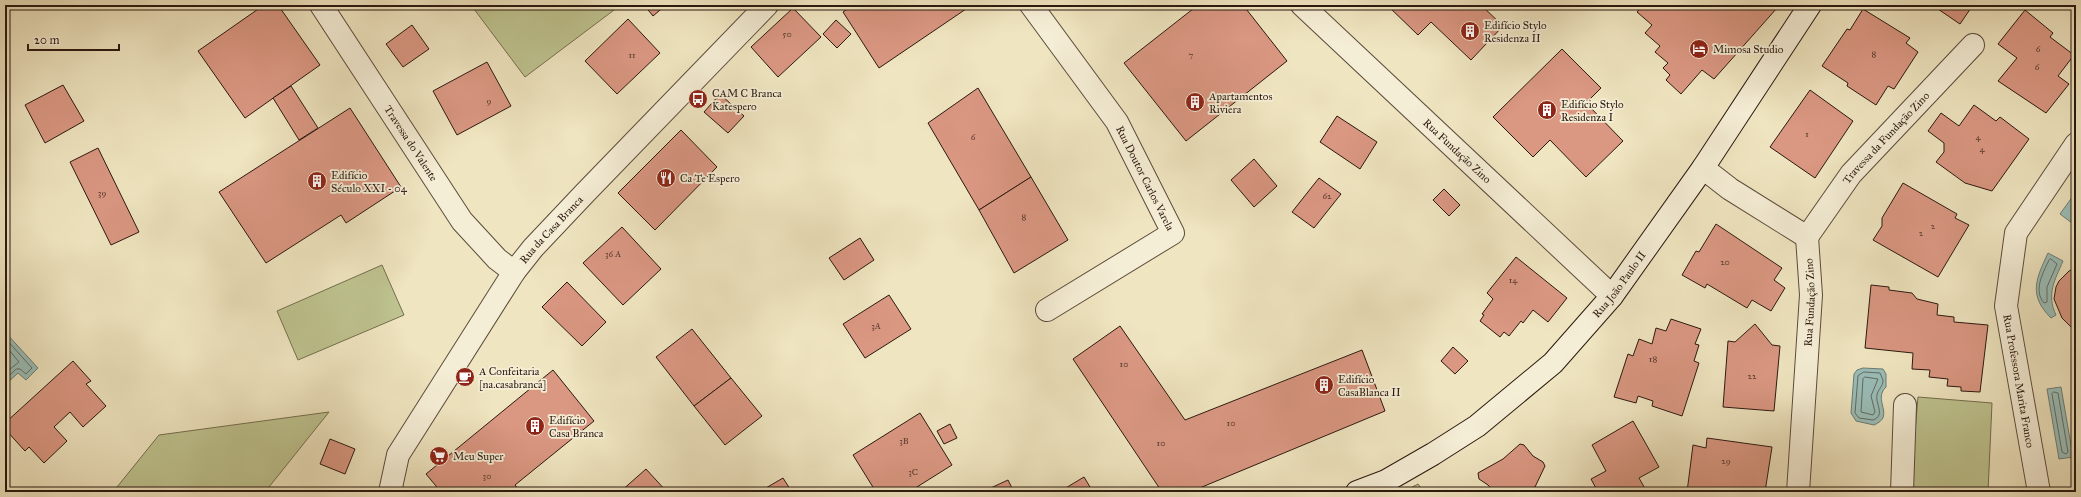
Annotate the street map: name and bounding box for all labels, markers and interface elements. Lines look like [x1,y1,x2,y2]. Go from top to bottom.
place label: Edifício Stylo Residenza II [1484,19,1547,45]
building icon: Edifício Stylo Residenza II [1459,20,1481,42]
scale bar [28,26,119,52]
house number: 50 [782,28,792,39]
text: 20 m [34,33,60,47]
hotel icon: Mimosa Studio [1688,38,1710,60]
place label: Mimosa Studio [1713,43,1784,56]
house number: 6 [2036,43,2041,54]
house number: 8 [1872,48,1877,59]
house number: 11 [628,49,636,60]
house number: 7 [1189,49,1194,60]
house number: 6 [2035,61,2040,72]
place label: CAM C Branca Katespero [712,87,782,113]
bus stop icon: CAM C Branca Katespero [687,88,709,110]
street label: Travessa da Fundação Zino [1840,89,1932,187]
place label: Apartamentos Riviera [1208,90,1272,116]
building icon: Apartamentos Riviera [1184,91,1206,113]
house number: 9 [487,95,492,106]
place label: Edifício Stylo Residenza I [1561,98,1624,124]
building icon: Edifício Stylo Residenza I [1536,99,1558,121]
street label: Travessa do Valente [381,103,440,184]
street label: Rua Fundação Zino [1420,116,1494,186]
street label: Rua Doutor Carlos Varela [1113,124,1177,233]
house number: 1 [1805,128,1809,139]
house number: 6 [971,131,976,142]
house number: 4 [1975,131,1981,142]
house number: 4 [1979,143,1985,154]
restaurant icon: Ca Te Espero [655,167,677,189]
place label: Edifício Século XXI - 04 [331,169,408,195]
building icon: Edifício Século XXI - 04 [306,170,328,192]
place label: Ca Te Espero [680,172,740,185]
house number: 39 [98,187,106,198]
house number: 62 [1322,190,1332,201]
street label: Rua da Casa Branca [517,193,586,266]
house number: 8 [1022,211,1027,222]
house number: 2 [1931,220,1936,231]
house number: 2 [1919,227,1924,238]
house number: 36 A [605,248,621,259]
street label: Rua João Paulo II [1590,249,1649,320]
house number: 20 [1720,256,1730,267]
street label: Rua Fundação Zino [1802,257,1818,347]
house number: 14 [1509,274,1518,285]
street label: Rua Professora Marita Franco [2000,313,2037,449]
house number: 3A [871,320,881,331]
house number: 18 [1649,353,1657,364]
house number: 10 [1120,358,1128,369]
place label: A Confeitaria [na.casabranca] [478,365,546,391]
cafe icon: A Confeitaria [na.casabranca] [454,366,476,388]
house number: 22 [1748,370,1757,381]
place label: Edifício CasaBlanca II [1338,373,1401,399]
building icon: Edifício CasaBlanca II [1313,374,1335,396]
place label: Edifício Casa Branca [549,414,604,440]
building icon: Edifício Casa Branca [524,415,546,437]
house number: 10 [1227,417,1235,428]
house number: 3B [899,435,909,446]
house number: 10 [1157,437,1165,448]
supermarket icon: Meu Super [428,445,450,467]
place label: Meu Super [453,450,504,463]
house number: 29 [1721,455,1731,466]
house number: 3C [908,466,918,477]
house number: 30 [483,470,491,481]

